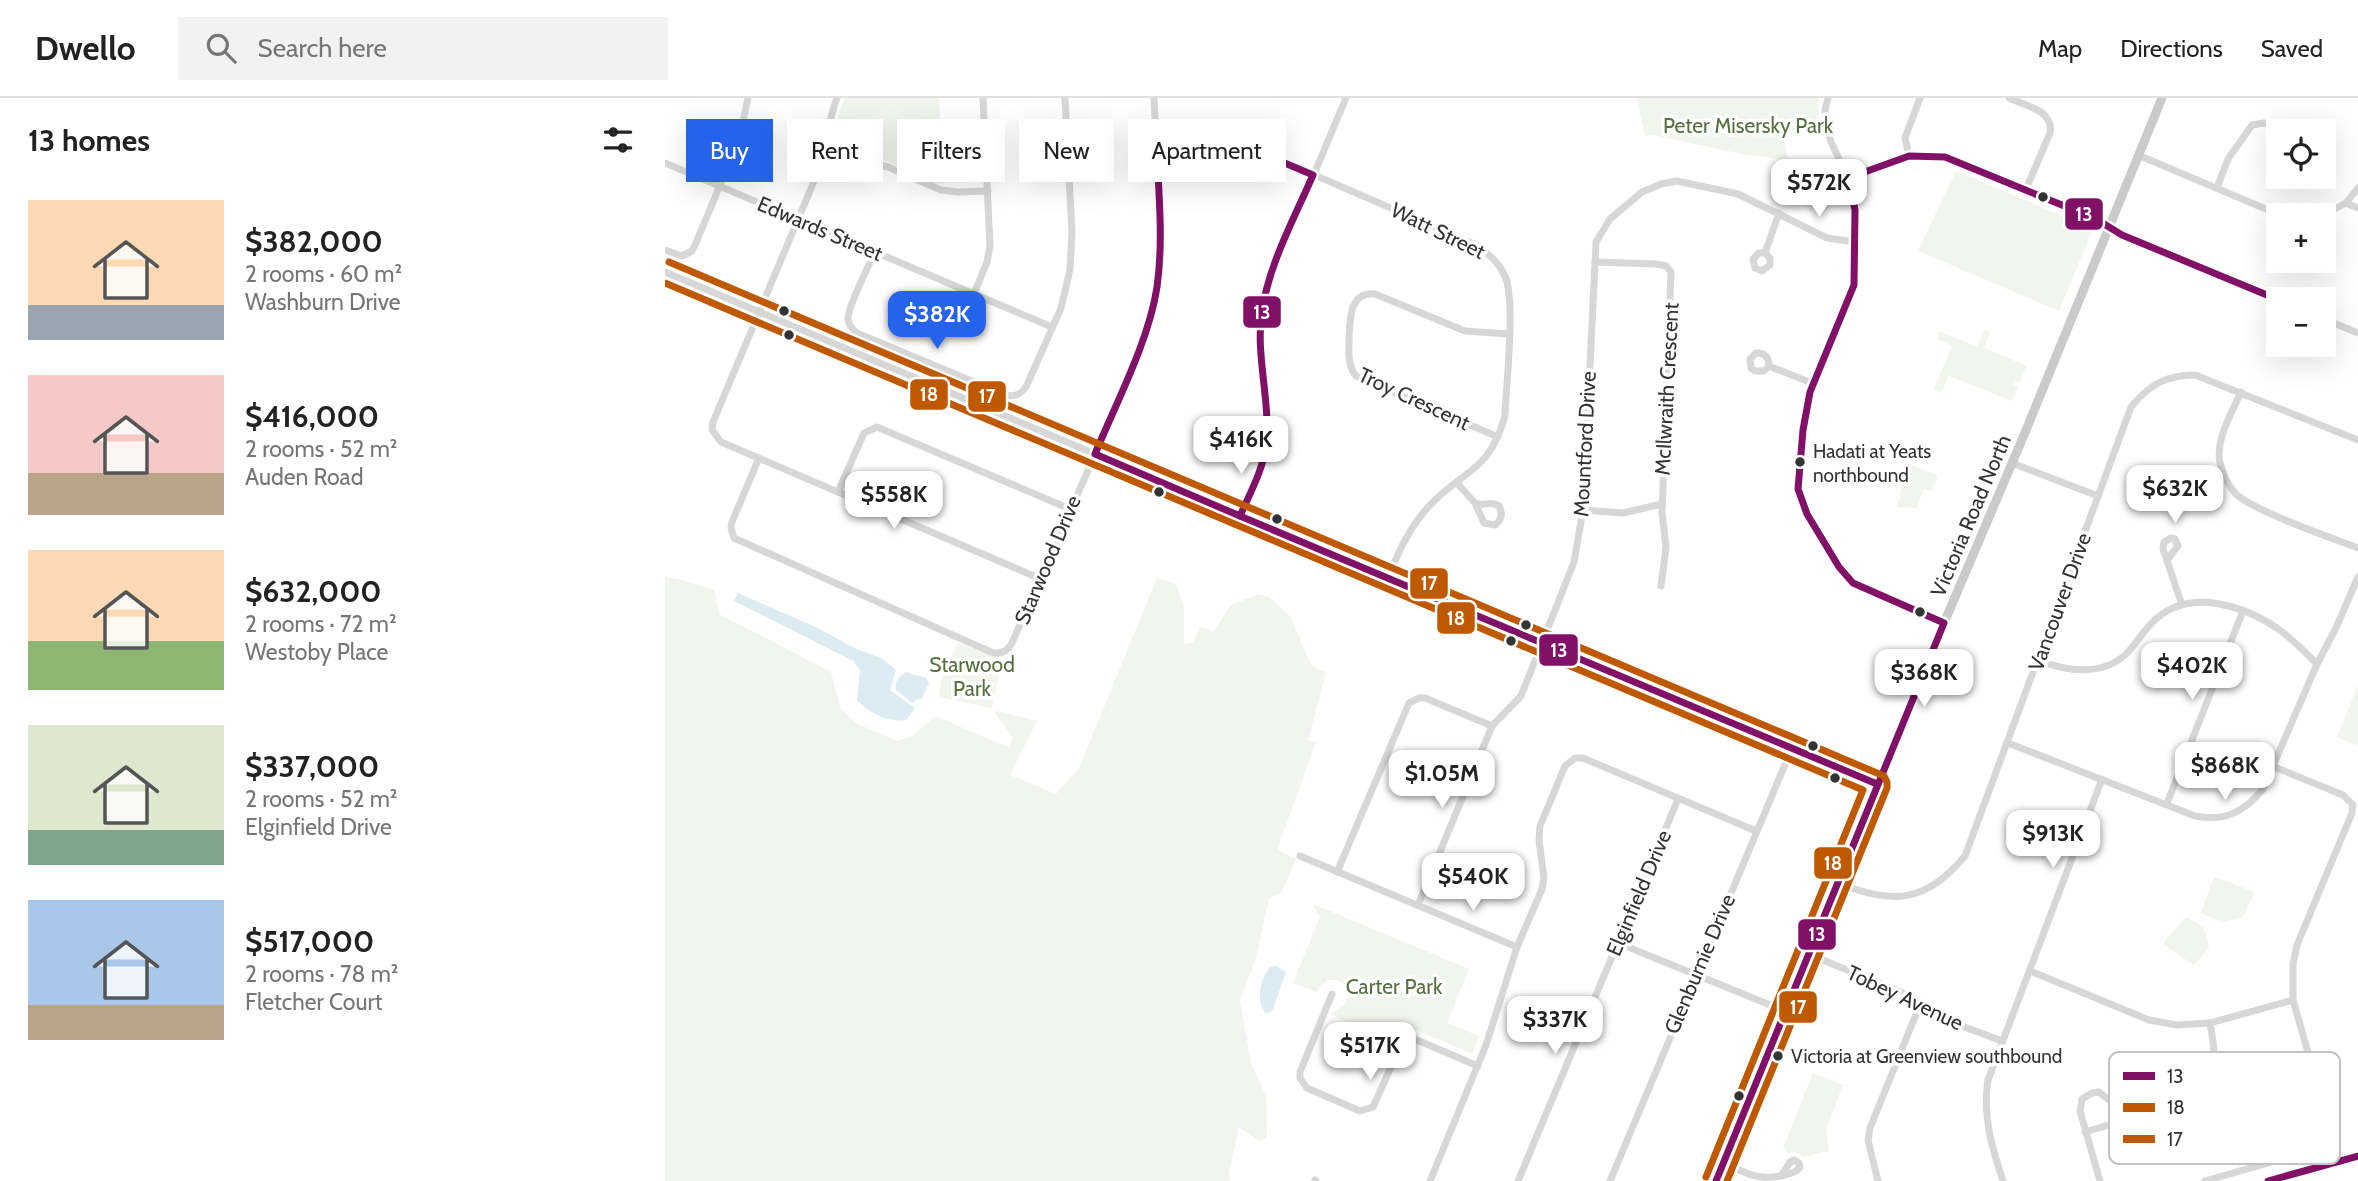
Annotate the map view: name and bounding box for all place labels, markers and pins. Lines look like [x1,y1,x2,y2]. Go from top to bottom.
pin: $572K [1770,159,1868,219]
unlabelled marker [2036,190,2050,204]
pin: $382K [888,292,986,351]
unlabelled marker [777,304,791,318]
unlabelled marker [782,328,796,342]
pin: $416K [1192,416,1290,476]
place label: Hadati at Yeats northbound [1813,440,1931,487]
marker: Hadati at Yeats northbound [1793,455,1807,469]
pin: $632K [2126,466,2224,525]
pin: $558K [845,472,943,531]
unlabelled marker [1152,485,1166,499]
unlabelled marker [1270,512,1284,526]
unlabelled marker [1913,605,1927,619]
unlabelled marker [1519,618,1533,632]
unlabelled marker [1504,634,1518,648]
pin: $402K [2143,642,2241,702]
pin: $368K [1875,650,1973,709]
unlabelled marker [1806,739,1820,753]
pin: $868K [2176,742,2274,802]
pin: $1.05M [1385,750,1499,810]
unlabelled marker [1828,771,1842,785]
pin: $913K [2004,810,2102,870]
pin: $540K [1424,854,1522,913]
pin: $337K [1506,996,1604,1056]
pin: $517K [1321,1023,1419,1082]
place label: Victoria at Greenview southbound [1791,1045,2062,1068]
marker: Victoria at Greenview southbound [1771,1049,1785,1063]
unlabelled marker [1732,1089,1746,1103]

